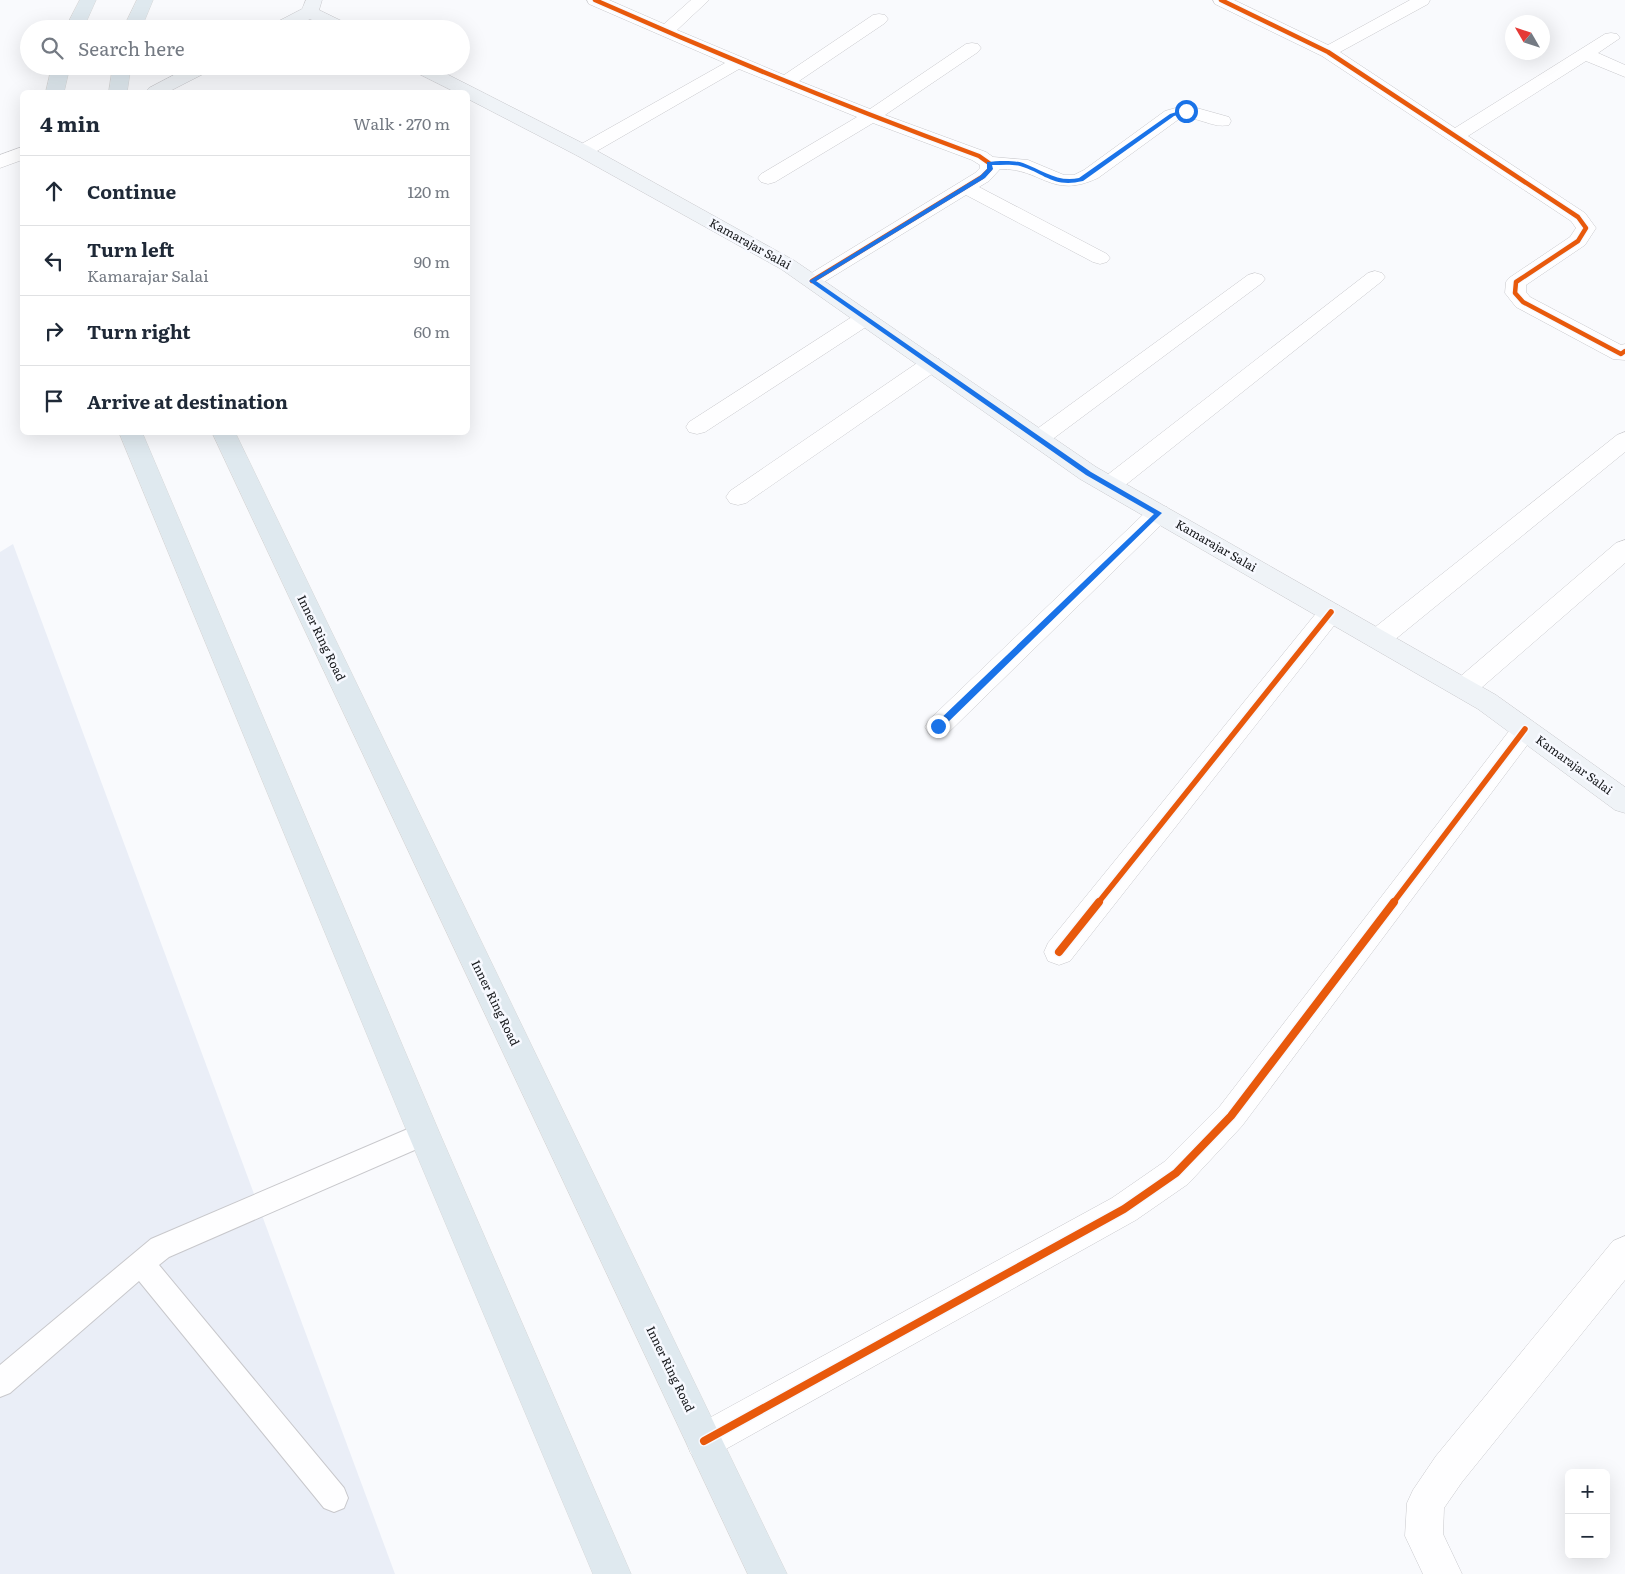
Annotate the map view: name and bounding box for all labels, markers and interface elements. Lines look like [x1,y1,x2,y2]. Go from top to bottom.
north arrow [1505,15,1550,60]
search box [20,20,470,75]
icon: search [38,34,66,62]
text: Search here [78,34,185,62]
route start [1175,100,1198,123]
text: 4 min [40,107,100,138]
text: Walk · 270 m [353,111,450,135]
icon: ahead [40,177,68,205]
text: Continue [87,177,176,205]
text: 120 m [407,179,450,203]
street label: Kamarajar Salai [706,213,795,273]
text: Turn left [87,235,174,263]
icon: left [40,247,68,275]
text: 90 m [414,249,450,273]
text: Kamarajar Salai [87,263,209,287]
icon: right [40,317,68,345]
text: Turn right [87,317,191,345]
text: 60 m [413,319,450,343]
icon: arrive [40,387,68,415]
text: Arrive at destination [87,387,288,415]
street label: Kamarajar Salai [1173,515,1260,576]
street label: Inner Ring Road [293,592,351,684]
route end [927,715,950,738]
street label: Kamarajar Salai [1532,730,1617,798]
street label: Inner Ring Road [467,957,525,1049]
street label: Inner Ring Road [642,1323,700,1415]
map controls [1565,1469,1610,1559]
button: + [1565,1469,1610,1514]
button: − [1565,1514,1610,1559]

